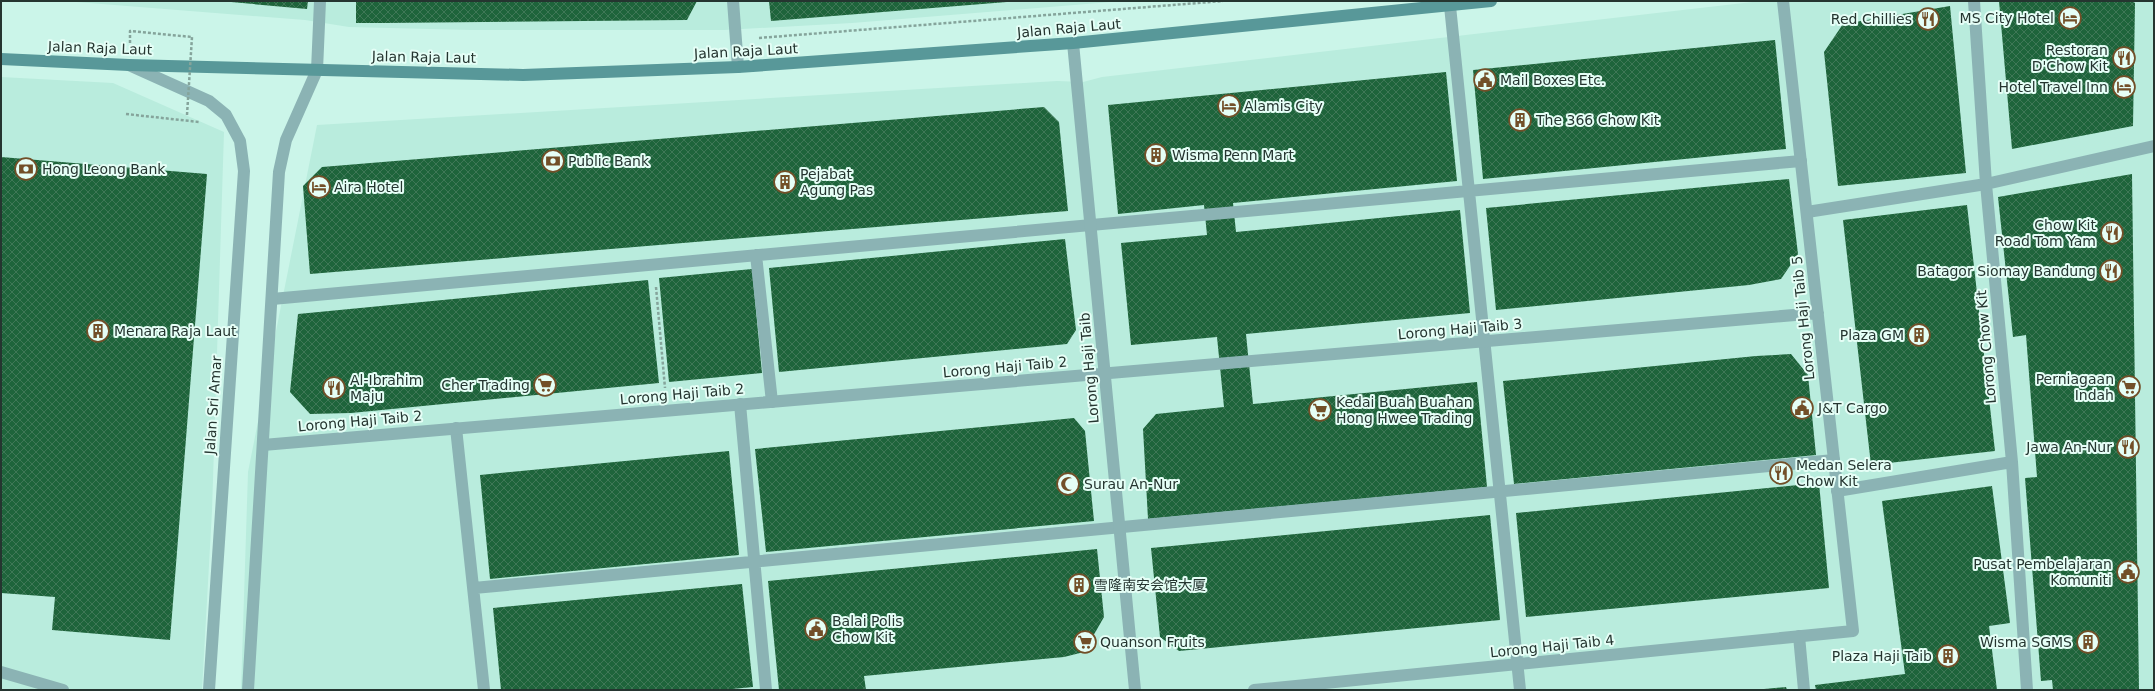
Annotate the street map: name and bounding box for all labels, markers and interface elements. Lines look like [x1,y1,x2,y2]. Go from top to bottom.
hotel icon: MS City Hotel [2057,5,2083,31]
restaurant icon: Red Chillies [1915,6,1941,32]
place label: MS City Hotel [1960,10,2054,26]
place label: Red Chillies [1831,11,1912,27]
street label: Jalan Raja Laut [1015,15,1122,41]
street label: Jalan Raja Laut [47,38,153,58]
street label: Jalan Raja Laut [693,40,799,62]
place label: Restoran D'Chow Kit [2032,42,2109,74]
restaurant icon: Restoran D'Chow Kit [2111,45,2137,71]
street label: Jalan Raja Laut [371,48,477,66]
public building icon: Mail Boxes Etc. [1472,67,1498,93]
place label: Mail Boxes Etc. [1500,72,1605,88]
hotel icon: Hotel Travel Inn [2111,74,2137,100]
place label: Hotel Travel Inn [1999,79,2108,95]
hotel icon: Alamis City [1216,93,1242,119]
place label: Alamis City [1244,98,1323,114]
building icon: The 366 Chow Kit [1507,107,1533,133]
place label: The 366 Chow Kit [1535,112,1660,128]
building icon: Wisma Penn Mart [1143,142,1169,168]
place label: Wisma Penn Mart [1172,147,1295,163]
bank icon: Public Bank [540,148,566,174]
place label: Public Bank [568,153,650,169]
bank icon: Hong Leong Bank [13,156,39,182]
place label: Hong Leong Bank [42,161,166,177]
place label: Pejabat Agung Pas [800,166,873,198]
building icon: Pejabat Agung Pas [772,169,798,195]
hotel icon: Aira Hotel [306,174,332,200]
place label: Aira Hotel [334,179,403,195]
place label: Chow Kit Road Tom Yam [1995,217,2096,249]
restaurant icon: Chow Kit Road Tom Yam [2099,220,2125,246]
street label: Lorong Haji Taib 5 [1789,255,1817,381]
restaurant icon: Batagor Siomay Bandung [2098,258,2124,284]
place label: Batagor Siomay Bandung [1917,263,2096,279]
street label: Lorong Chow Kit [1973,289,1999,404]
street label: Lorong Haji Taib [1076,312,1102,424]
street label: Lorong Haji Taib 3 [1397,316,1523,342]
building icon: Menara Raja Laut [85,318,111,344]
building icon: Plaza GM [1906,322,1932,348]
place label: Menara Raja Laut [114,323,237,339]
place label: Plaza GM [1840,327,1904,343]
street label: Lorong Haji Taib 2 [942,354,1068,380]
street label: Jalan Sri Amar [201,355,224,456]
place label: Perniagaan Indah [2036,371,2114,403]
place label: Al-Ibrahim Maju [350,372,422,404]
supermarket icon: Cher Trading [532,372,558,398]
supermarket icon: Perniagaan Indah [2116,374,2142,400]
restaurant icon: Al-Ibrahim Maju [321,375,347,401]
place label: Cher Trading [441,377,530,393]
street label: Lorong Haji Taib 2 [619,381,745,407]
place label: Kedai Buah Buahan Hong Hwee Trading [1336,394,1473,426]
public building icon: J&T Cargo [1789,395,1815,421]
supermarket icon: Kedai Buah Buahan Hong Hwee Trading [1307,397,1333,423]
place label: J&T Cargo [1817,400,1887,416]
street label: Lorong Haji Taib 2 [297,408,423,434]
restaurant icon: Jawa An-Nur [2115,434,2141,460]
place label: Jawa An-Nur [2025,439,2112,455]
place label: Medan Selera Chow Kit [1796,457,1892,489]
restaurant icon: Medan Selera Chow Kit [1768,460,1794,486]
mosque icon: Surau An-Nur [1055,471,1081,497]
place label: Surau An-Nur [1084,476,1178,492]
place label: Pusat Pembelajaran Komuniti [1973,556,2112,588]
public building icon: Pusat Pembelajaran Komuniti [2115,559,2141,585]
building icon: 雪隆南安会馆大厦 [1066,572,1092,598]
place label: 雪隆南安会馆大厦 [1094,577,1206,593]
place label: Balai Polis Chow Kit [832,613,903,645]
public building icon: Balai Polis Chow Kit [803,616,829,642]
supermarket icon: Quanson Fruits [1072,629,1098,655]
building icon: Wisma SGMS [2075,629,2101,655]
street label: Lorong Haji Taib 4 [1489,632,1615,660]
place label: Quanson Fruits [1100,634,1205,650]
place label: Wisma SGMS [1980,634,2072,650]
building icon: Plaza Haji Taib [1935,643,1961,669]
place label: Plaza Haji Taib [1832,648,1932,664]

